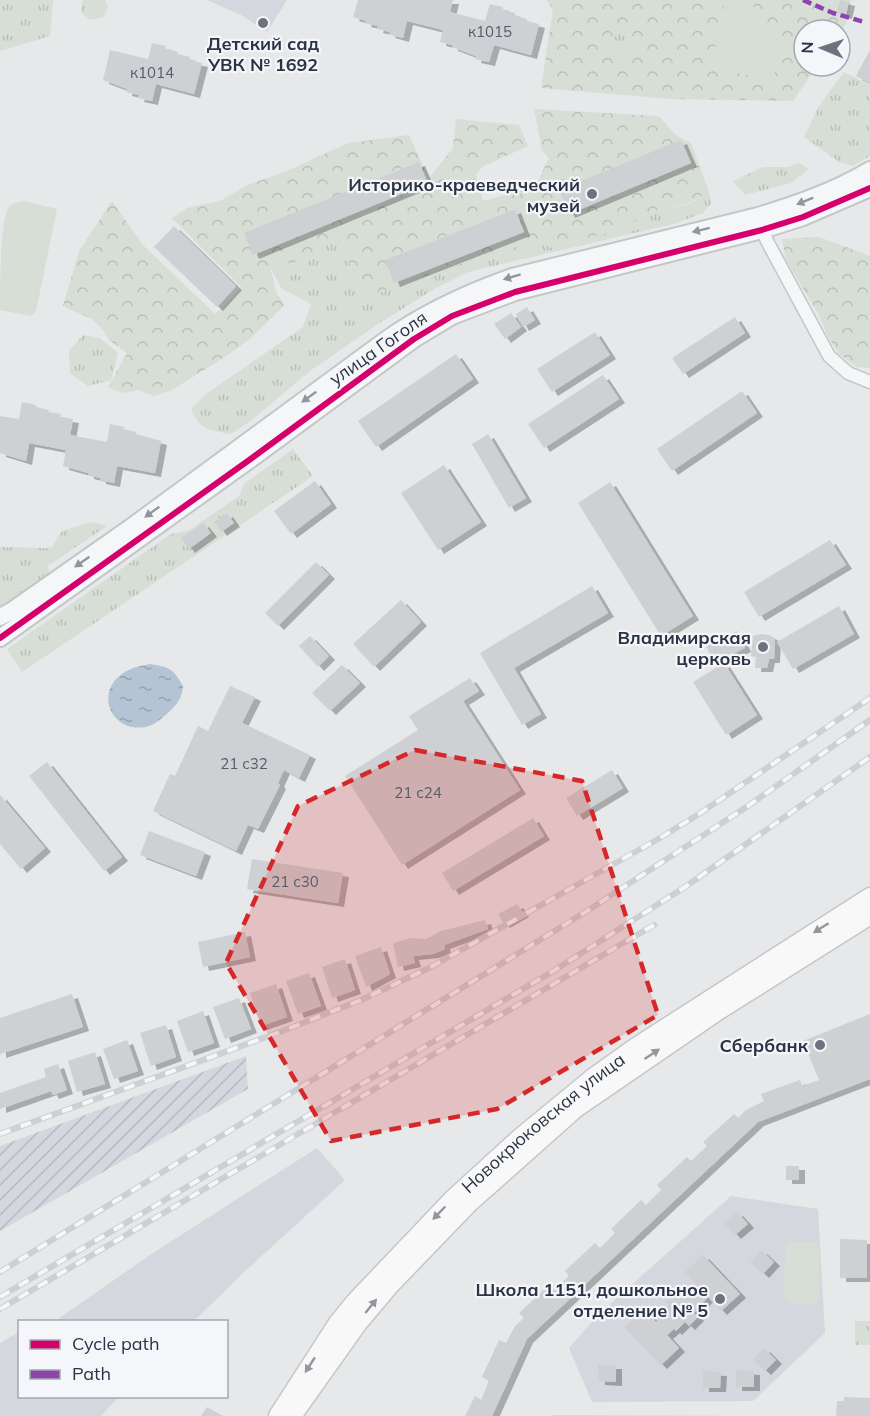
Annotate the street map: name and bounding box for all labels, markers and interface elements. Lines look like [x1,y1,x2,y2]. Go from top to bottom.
marker: Детский сад УВК № 1692 [256,16,270,30]
north arrow [792,18,852,78]
house number: к1015 [468,22,512,41]
place label: Детский сад УВК № 1692 [207,32,320,76]
text: N [797,41,817,54]
house number: к1014 [130,63,174,82]
place label: Историко-краеведческий музей [348,173,580,217]
marker: Историко-краеведческий музей [585,187,599,201]
one-way arrow [796,197,814,206]
one-way arrow [692,226,710,236]
one-way arrow [503,273,521,282]
street label: улица Гоголя [325,306,431,390]
one-way arrow [302,391,318,403]
one-way arrow [144,506,160,518]
one-way arrow [75,555,90,567]
place label: Владимирская церковь [617,626,751,670]
marker: Владимирская церковь [756,640,770,654]
house number: 21 с32 [220,754,268,773]
house number: 21 с24 [394,783,442,802]
house number: 21 с30 [271,872,319,891]
one-way arrow [812,923,829,934]
place label: Сбербанк [719,1034,809,1057]
marker: Сбербанк [813,1038,827,1052]
street label: Новокрюковская улица [456,1047,629,1198]
one-way arrow [644,1049,660,1060]
one-way arrow [433,1205,447,1219]
place label: Школа 1151, дошкольное отделение № 5 [476,1278,708,1322]
marker: Школа 1151, дошкольное отделение № 5 [713,1292,727,1306]
one-way arrow [365,1299,377,1314]
legend [18,1320,228,1398]
text: Cycle path [72,1332,159,1355]
one-way arrow [305,1357,316,1373]
text: Path [72,1362,111,1385]

